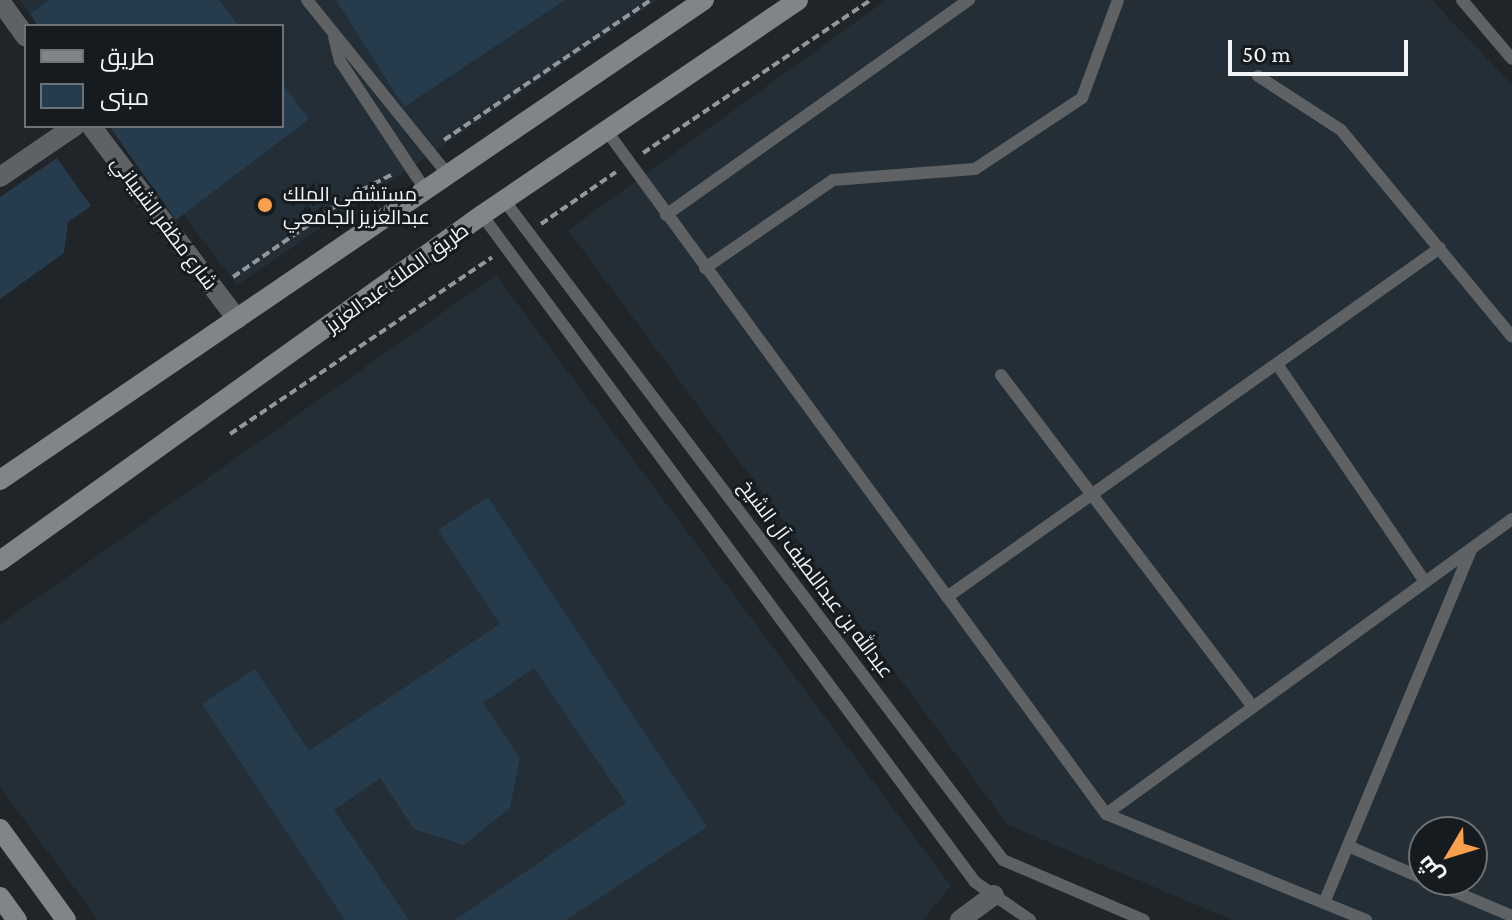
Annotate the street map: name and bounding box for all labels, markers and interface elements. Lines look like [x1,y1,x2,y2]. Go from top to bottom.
legend [24,24,284,128]
scale bar [1232,24,1412,74]
text: 50 m [1242,40,1291,67]
text: طريق [100,43,155,70]
text: مبنى [100,83,149,110]
street label: شارع مظفر الشيباني [106,151,222,295]
place label: مستشفى الملك عبدالعزيز الجامعي [283,182,430,229]
marker: مستشفى الملك عبدالعزيز الجامعي [254,194,276,216]
street label: طريق الملك عبدالعزيز [321,218,473,338]
street label: عبدالله بن عبداللطيف آل الشيخ [734,475,898,683]
north arrow [1408,816,1488,896]
text: ش [1412,851,1449,889]

